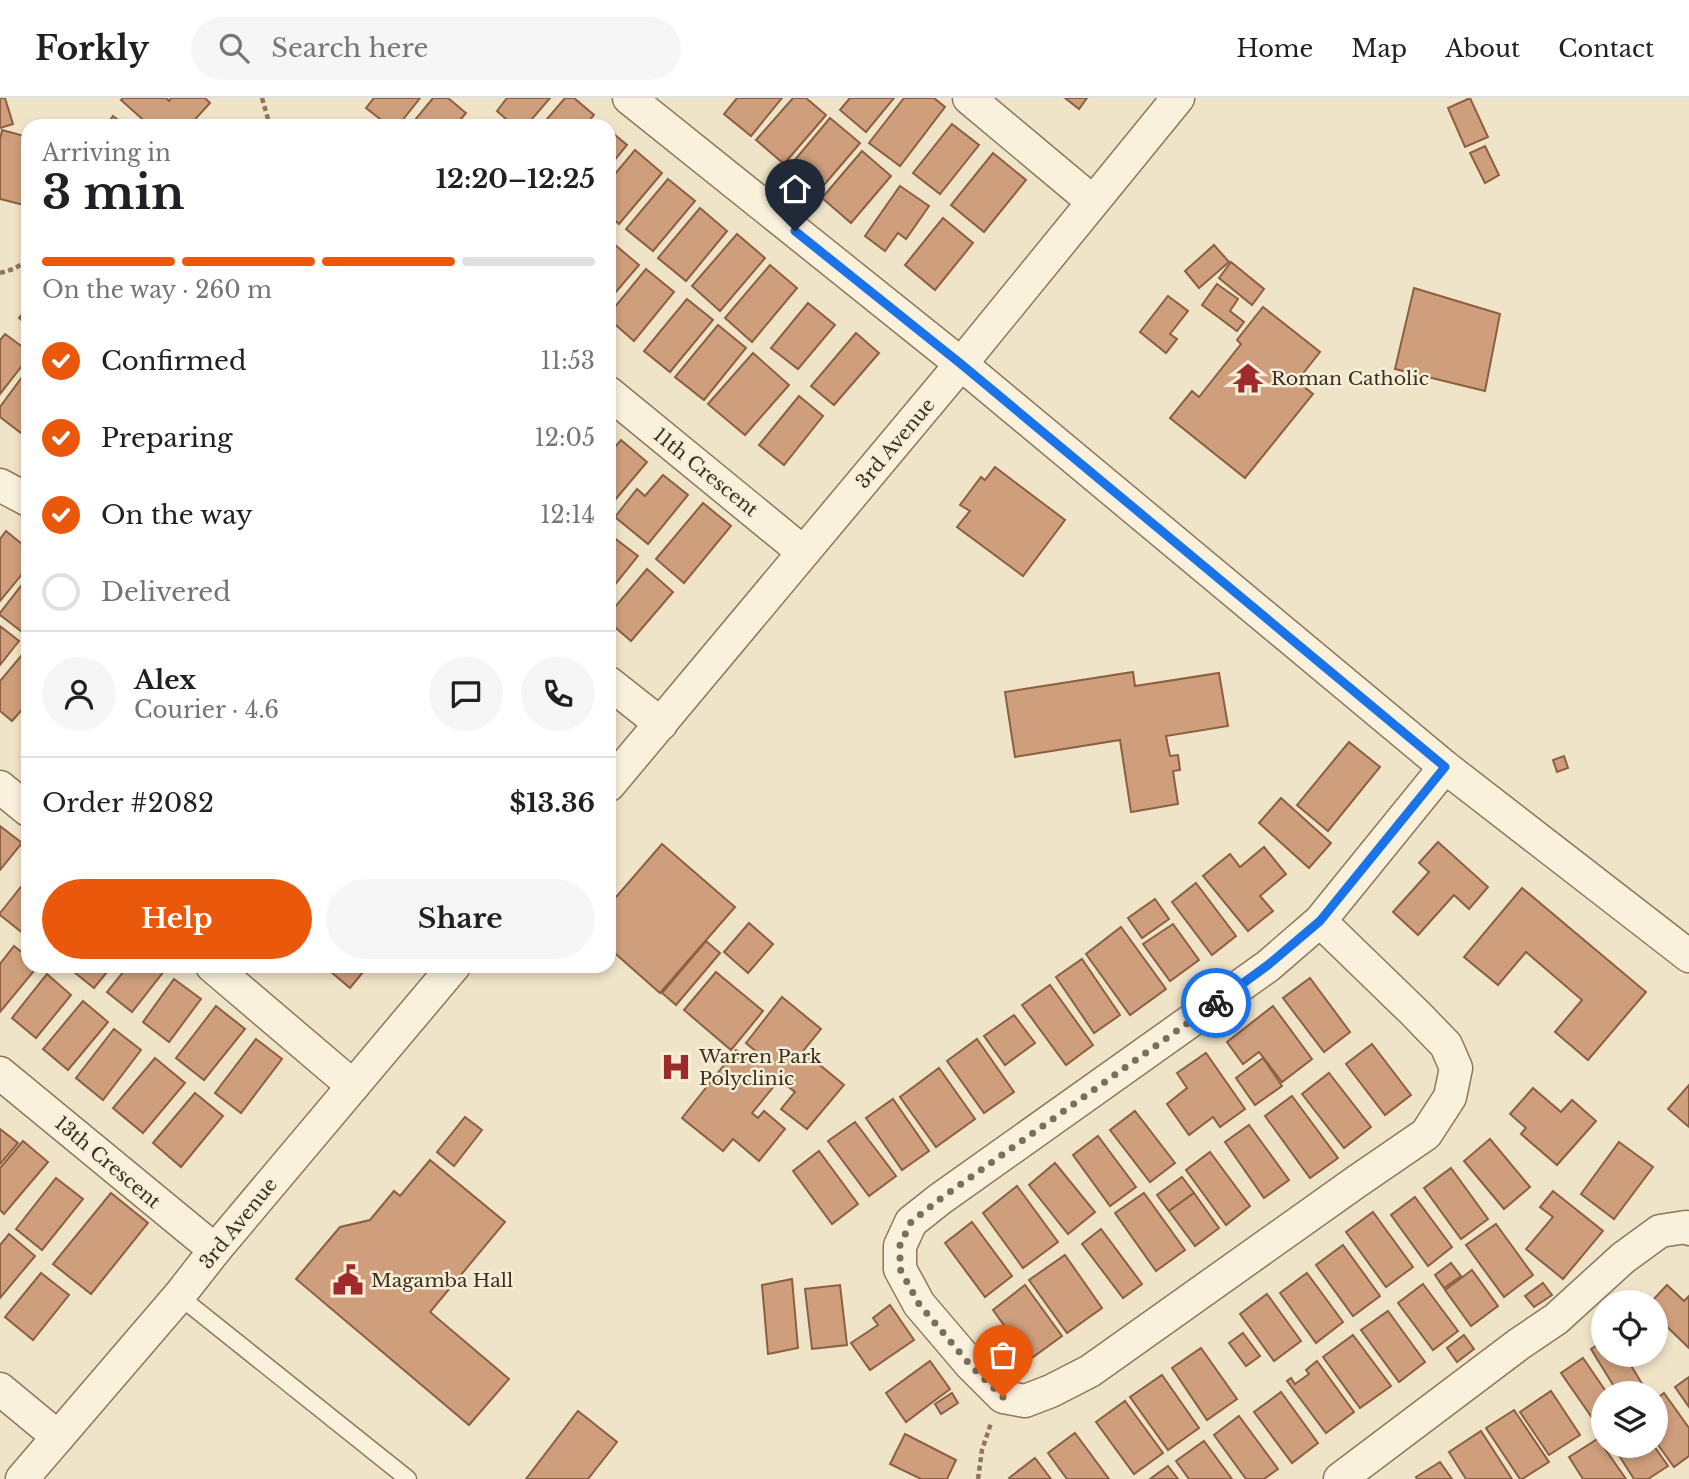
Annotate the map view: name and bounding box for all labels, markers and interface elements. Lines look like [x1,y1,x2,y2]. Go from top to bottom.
search box [191,17,681,80]
text: Forkly [35,28,149,69]
icon: search [215,29,253,67]
text: Search here [271,32,428,64]
text: Home [1237,34,1313,63]
text: Map [1351,34,1407,63]
text: About [1445,34,1520,63]
text: Contact [1558,34,1654,63]
text: Arriving in [42,139,171,167]
pin [765,159,825,231]
text: 12:20–12:25 [436,163,595,195]
text: 3 min [42,164,184,221]
icon: home [776,170,814,208]
text: On the way · 260 m [42,276,272,304]
icon: check [42,342,80,380]
text: Confirmed [101,345,246,377]
text: 11:53 [541,347,595,375]
temple icon: Roman Catholic [1231,361,1265,395]
place label: Roman Catholic [1271,367,1429,390]
street label: 3rd Avenue [851,394,940,493]
icon: check [42,419,80,457]
text: Preparing [101,422,233,454]
street label: 11th Crescent [649,423,763,522]
text: 12:05 [535,424,595,452]
icon: check [42,496,80,534]
text: On the way [101,499,253,531]
text: 12:14 [540,501,595,529]
text: Delivered [101,576,231,608]
button: person [42,657,116,731]
button: chat [429,657,503,731]
button: phone [521,657,595,731]
text: Alex [134,664,196,696]
text: Courier · 4.6 [134,696,279,724]
text: Order #2082 [42,787,214,819]
text: $13.36 [510,787,595,819]
button: Help [42,879,312,959]
button: Share [326,879,595,959]
courier [1181,968,1251,1038]
icon: bike [1197,984,1235,1022]
place label: Warren Park Polyclinic [698,1045,822,1090]
hospital icon: Warren Park Polyclinic [659,1050,693,1084]
street label: 13th Crescent [50,1112,166,1214]
street label: 3rd Avenue [195,1173,282,1273]
public building icon: Magamba Hall [331,1263,365,1297]
place label: Magamba Hall [371,1269,513,1292]
map controls [1591,1290,1668,1458]
button: locate [1591,1290,1668,1367]
pin [973,1325,1033,1397]
icon: bag [984,1336,1022,1374]
button: layers [1591,1381,1668,1458]

